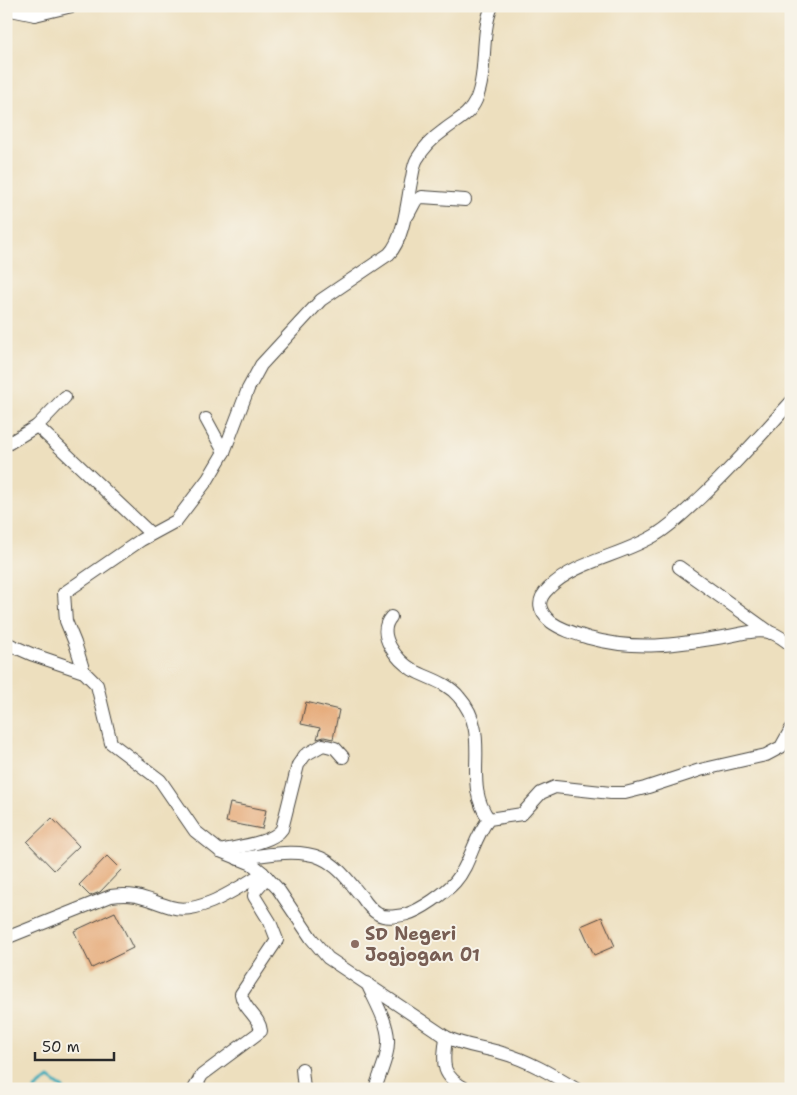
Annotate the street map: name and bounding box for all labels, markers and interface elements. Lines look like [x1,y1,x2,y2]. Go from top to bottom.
place label: SD Negeri Jogjogan 01 [365,922,480,967]
marker: SD Negeri Jogjogan 01 [349,938,361,950]
scale bar [35,1030,114,1062]
text: 50 m [42,1037,80,1057]

